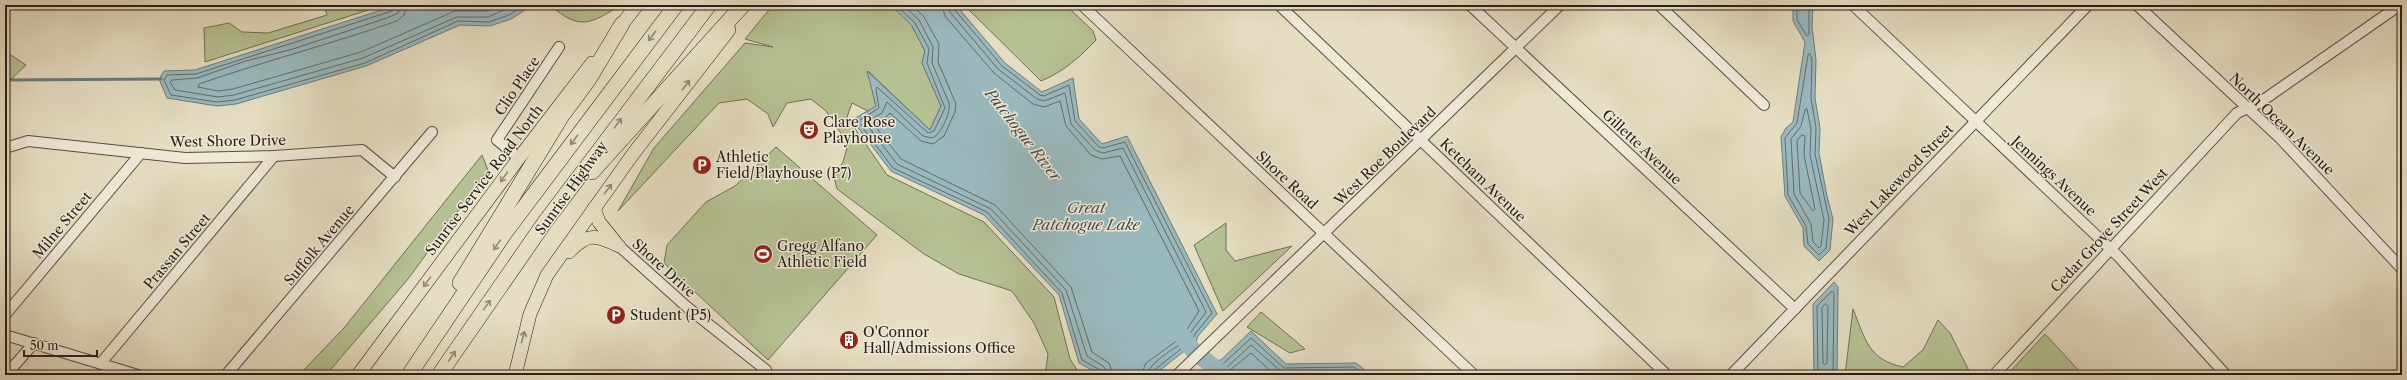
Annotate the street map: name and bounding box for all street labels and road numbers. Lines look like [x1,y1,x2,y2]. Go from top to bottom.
street label: Clio Place [491,53,543,119]
street label: North Ocean Avenue [2226,69,2338,179]
street label: Sunrise Service Road North [421,101,547,259]
street label: West Roe Boulevard [1330,102,1440,210]
street label: Gillette Avenue [1598,106,1686,189]
street label: West Lakewood Street [1840,120,1957,240]
street label: West Shore Drive [169,131,286,151]
street label: Jennings Avenue [2006,131,2100,220]
street label: Ketcham Avenue [1436,134,1530,226]
street label: Sunrise Highway [531,137,611,238]
street label: Shore Road [1252,147,1322,213]
street label: Cedar Grove Street West [2047,164,2171,296]
street label: Milne Street [29,188,95,262]
street label: Suffolk Avenue [280,201,358,289]
street label: Prassan Street [140,209,214,293]
street label: Shore Drive [628,235,700,301]

